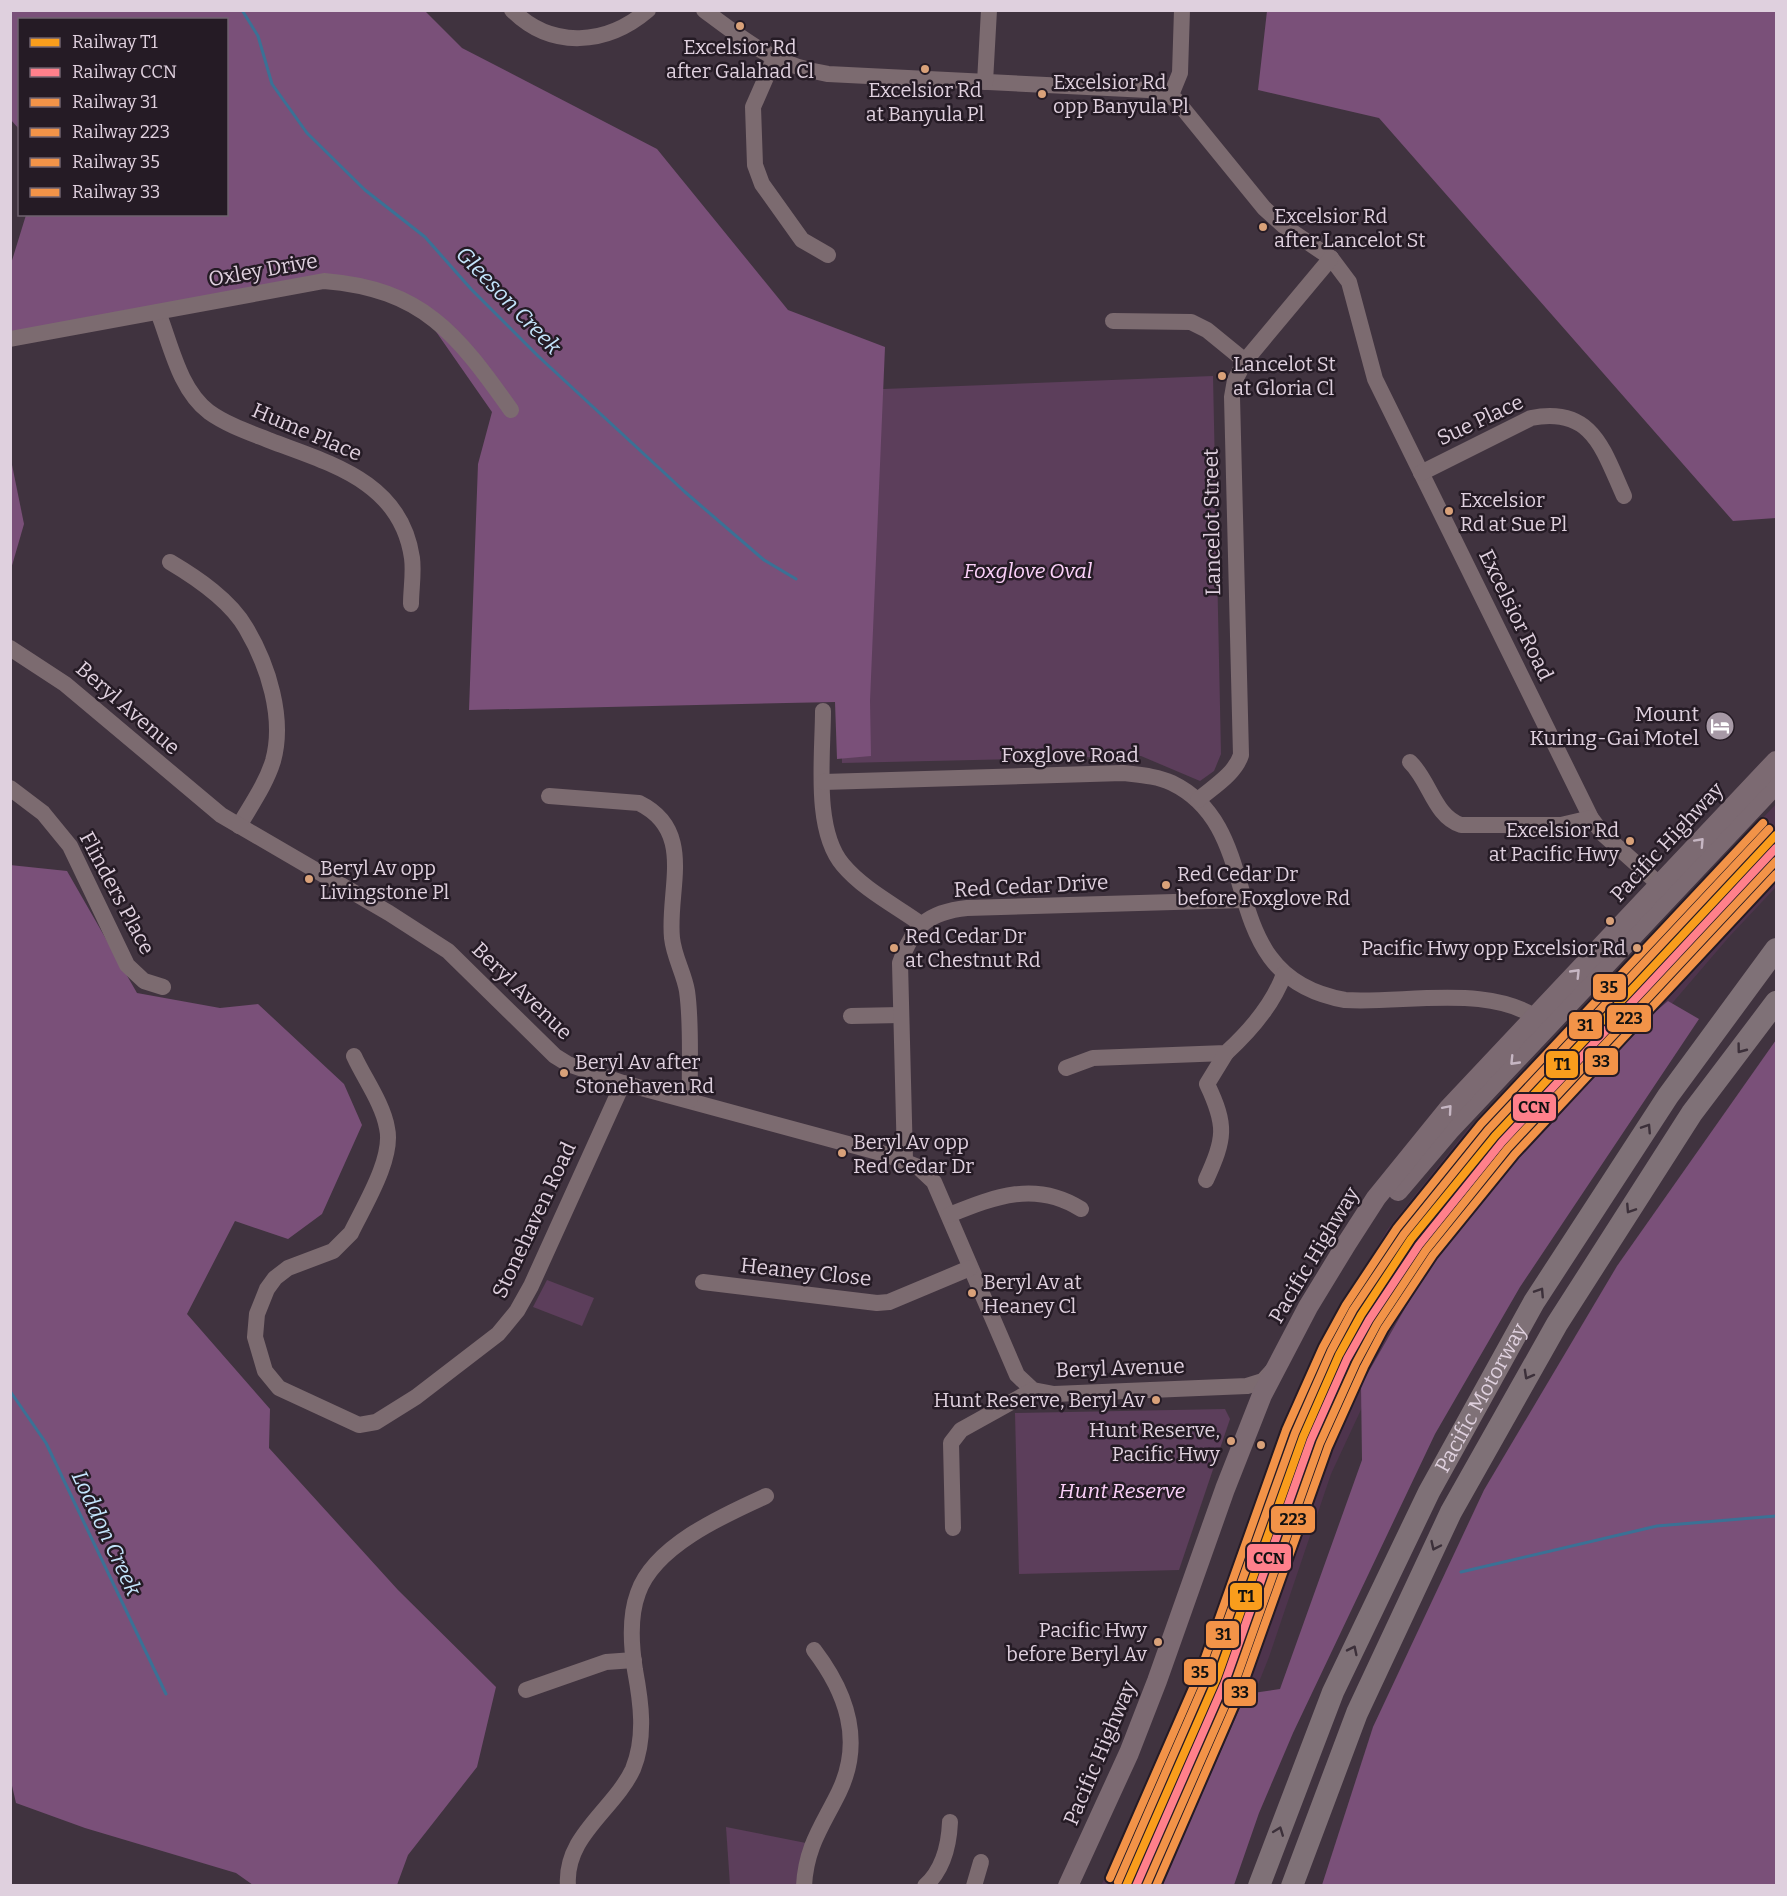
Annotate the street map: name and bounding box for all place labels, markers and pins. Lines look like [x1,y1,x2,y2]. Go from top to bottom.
marker: Excelsior Rd after Galahad Cl [734,20,746,32]
place label: Excelsior Rd after Galahad Cl [666,35,814,83]
marker: Excelsior Rd at Banyula Pl [919,63,931,75]
place label: Excelsior Rd opp Banyula Pl [1053,70,1189,118]
place label: Excelsior Rd at Banyula Pl [866,78,984,126]
marker: Excelsior Rd opp Banyula Pl [1036,88,1048,100]
place label: Excelsior Rd after Lancelot St [1274,204,1426,252]
marker: Excelsior Rd after Lancelot St [1257,221,1269,233]
place label: Lancelot St at Gloria Cl [1233,352,1336,400]
marker: Lancelot St at Gloria Cl [1216,370,1228,382]
place label: Excelsior Rd at Sue Pl [1460,488,1567,536]
marker: Excelsior Rd at Sue Pl [1443,505,1455,517]
place label: Mount Kuring-Gai Motel [1529,701,1699,751]
hotel icon: Mount Kuring-Gai Motel [1704,710,1736,742]
place label: Excelsior Rd at Pacific Hwy [1489,818,1619,866]
marker: Excelsior Rd at Pacific Hwy [1624,835,1636,847]
place label: Beryl Av opp Livingstone Pl [320,856,450,904]
place label: Red Cedar Dr before Foxglove Rd [1177,862,1350,910]
marker: Beryl Av opp Livingstone Pl [303,873,315,885]
marker: Red Cedar Dr before Foxglove Rd [1160,879,1172,891]
unlabelled marker [1604,915,1616,927]
place label: Red Cedar Dr at Chestnut Rd [905,924,1041,972]
place label: Pacific Hwy opp Excelsior Rd [1361,936,1626,960]
marker: Red Cedar Dr at Chestnut Rd [888,942,900,954]
marker: Pacific Hwy opp Excelsior Rd [1631,942,1643,954]
place label: Beryl Av after Stonehaven Rd [575,1050,714,1098]
marker: Beryl Av after Stonehaven Rd [558,1067,570,1079]
place label: Beryl Av opp Red Cedar Dr [853,1130,974,1178]
marker: Beryl Av opp Red Cedar Dr [836,1147,848,1159]
place label: Beryl Av at Heaney Cl [983,1270,1082,1318]
marker: Beryl Av at Heaney Cl [966,1287,978,1299]
place label: Hunt Reserve, Beryl Av [933,1388,1145,1412]
marker: Hunt Reserve, Beryl Av [1150,1394,1162,1406]
place label: Hunt Reserve, Pacific Hwy [1089,1418,1220,1466]
marker: Hunt Reserve, Pacific Hwy [1225,1435,1237,1447]
unlabelled marker [1255,1439,1267,1451]
place label: Pacific Hwy before Beryl Av [1006,1618,1147,1666]
marker: Pacific Hwy before Beryl Av [1152,1636,1164,1648]

